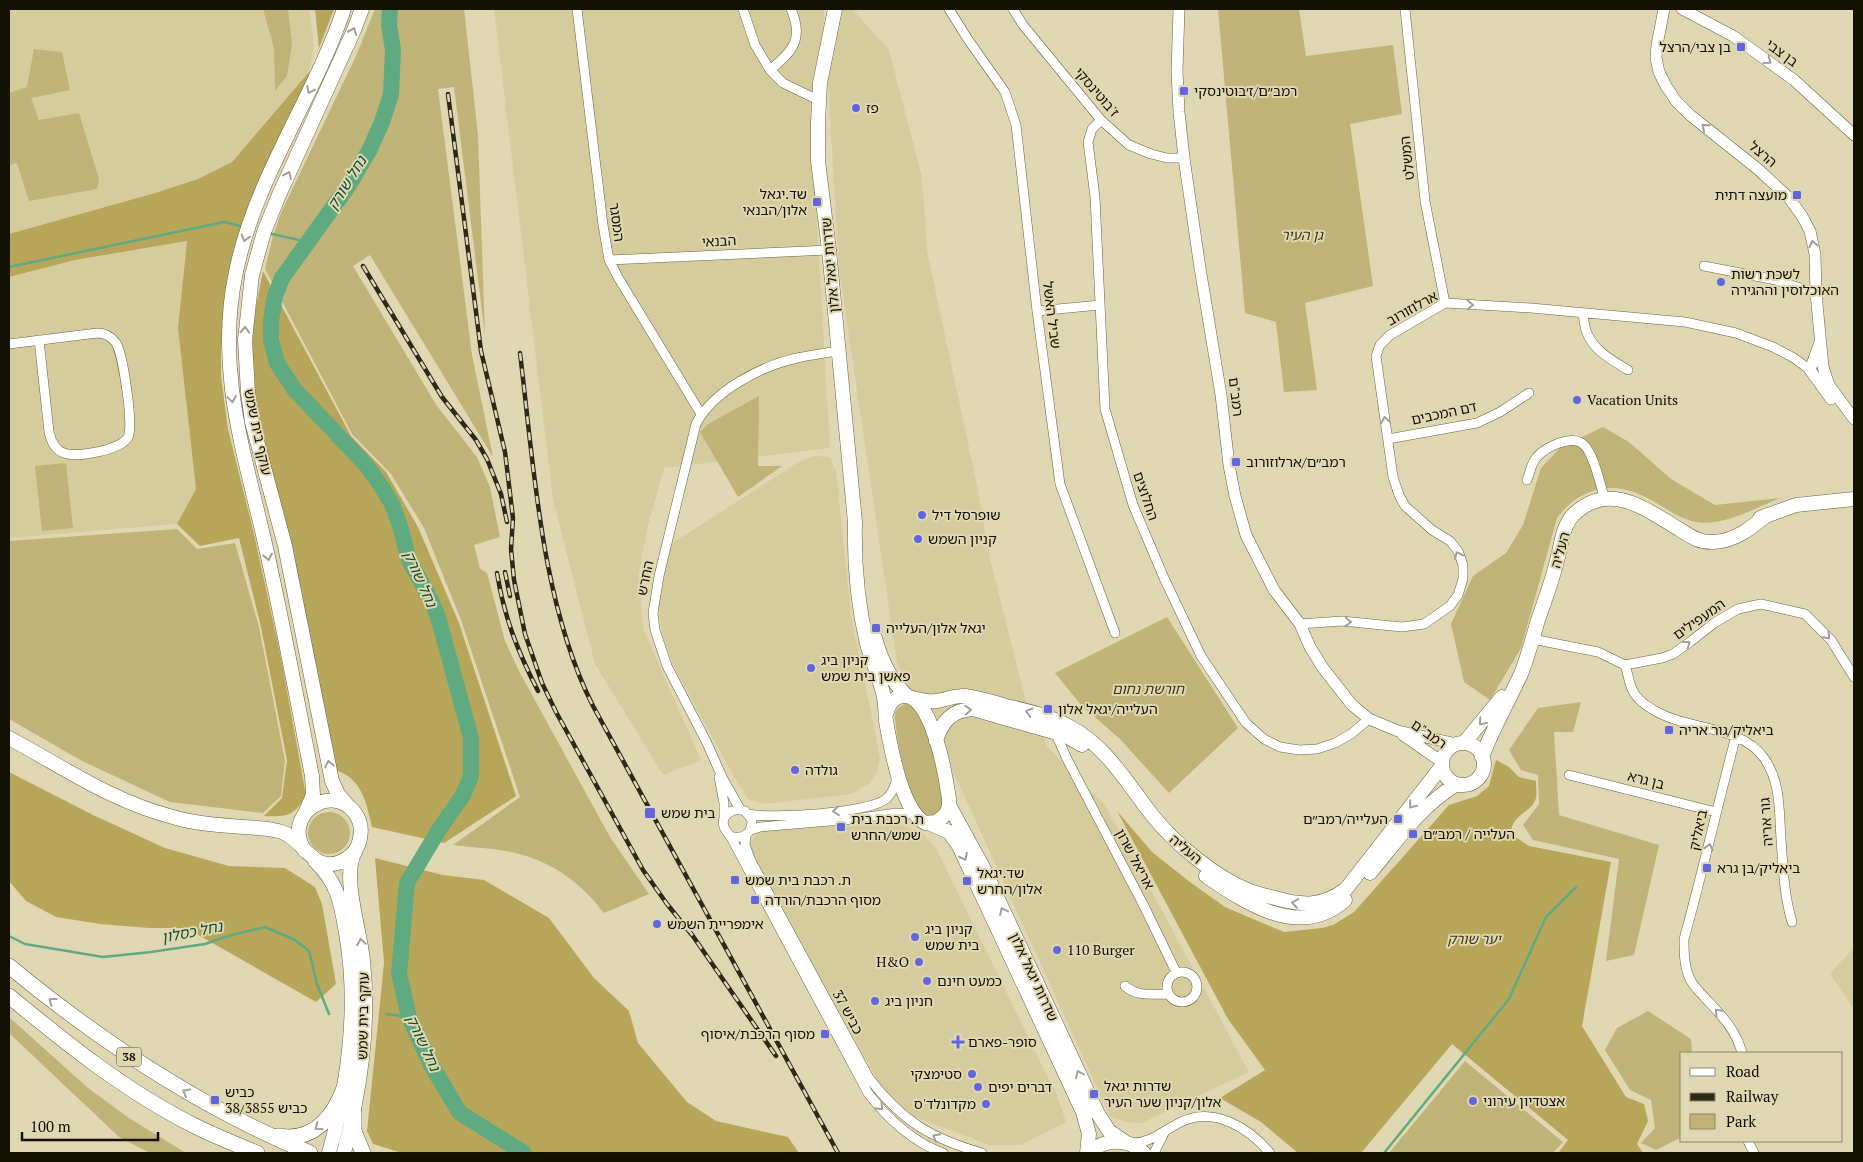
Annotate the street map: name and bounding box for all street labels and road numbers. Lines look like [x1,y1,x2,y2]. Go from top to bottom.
street label: בן צבי [1762,34,1802,71]
street label: ז'בוטינסקי [1071,63,1124,121]
street label: המשלט [1395,135,1418,181]
street label: הרצל [1745,136,1781,171]
street label: המסגר [605,201,630,243]
street label: שדרות יגאל אלון [816,217,843,313]
street label: הבנאי [701,230,737,251]
street label: שביל האשל [1039,280,1066,350]
street label: ארלוזורוב [1383,286,1441,329]
street label: רמב"ם [1225,376,1248,418]
street label: עוקף בית שמש [240,387,277,477]
street label: דם המכבים [1409,396,1479,429]
street label: החלוצים [1129,469,1164,523]
street label: העליה [1545,529,1574,570]
street label: החרש [632,559,658,597]
street label: המעפילים [1669,594,1729,643]
street label: רמב"ם [1408,715,1451,753]
street label: בן גרא [1626,766,1667,793]
street label: גור אריה [1754,797,1777,847]
street label: ביאליק [1684,808,1711,852]
street label: אריאל שרון [1112,825,1159,893]
street label: העליה [1166,829,1207,868]
street label: שדרות יגאל אלון [1006,929,1063,1024]
street label: עוקף בית שמש [352,972,373,1060]
street label: כביש 37 [829,986,868,1037]
road number: 38 [116,1048,142,1066]

